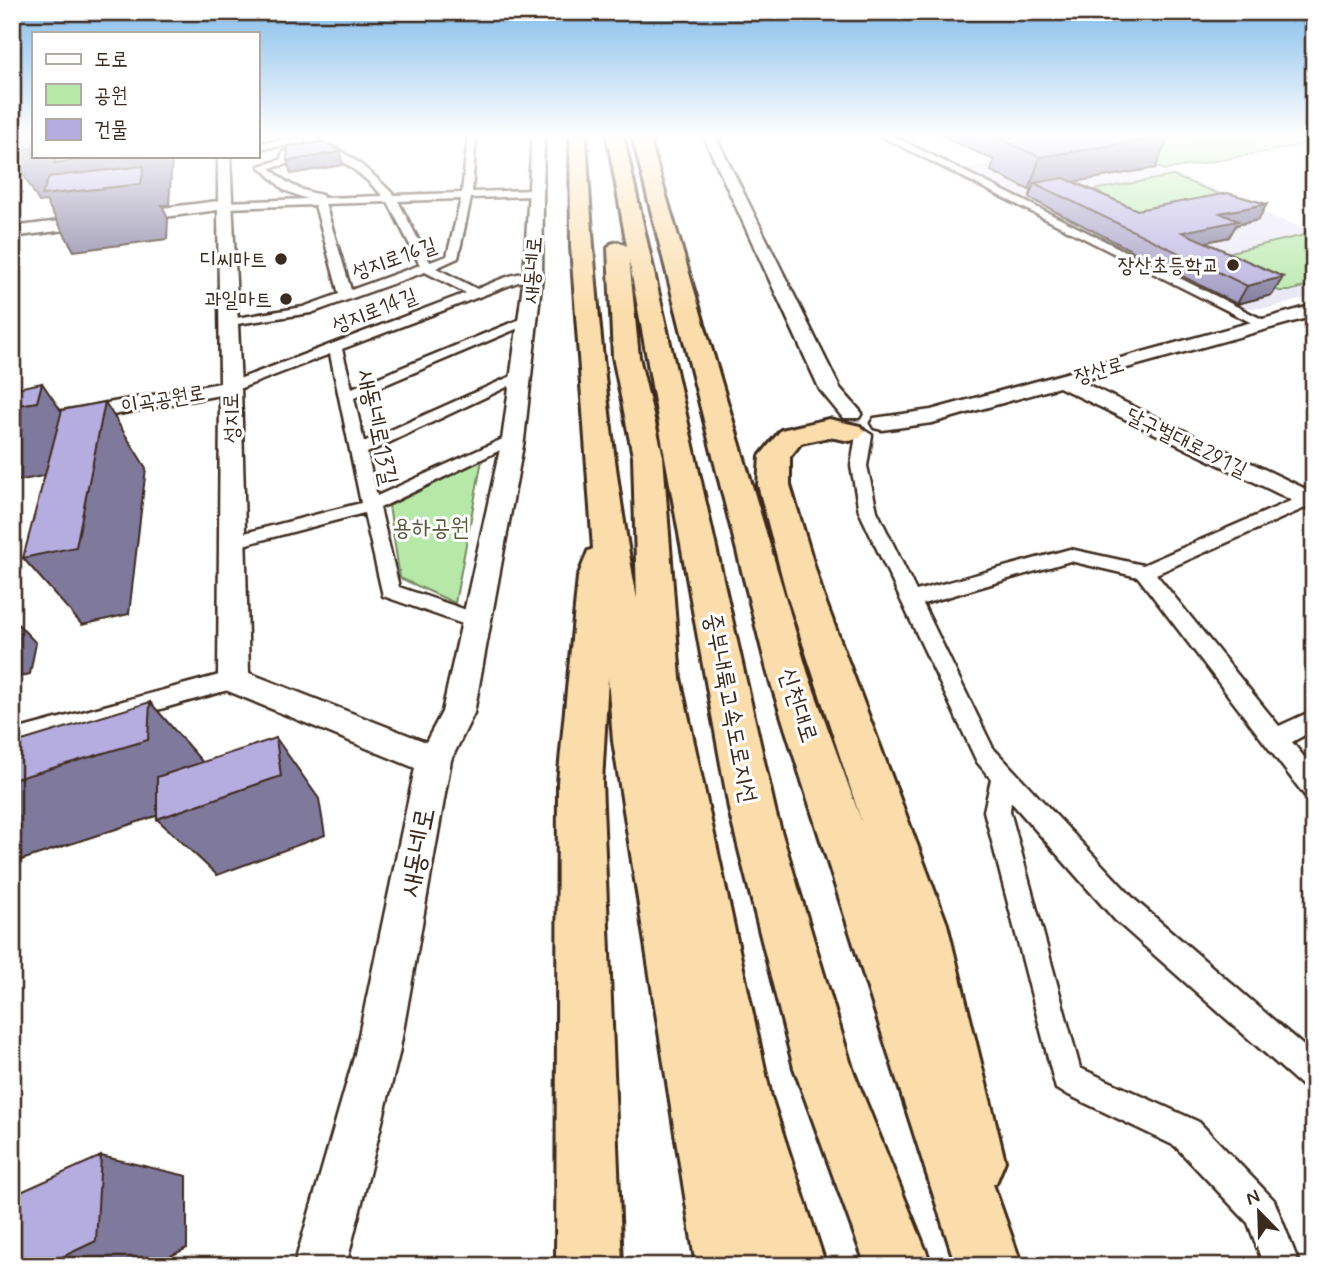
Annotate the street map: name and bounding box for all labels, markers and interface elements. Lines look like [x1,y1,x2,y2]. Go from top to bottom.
legend [32,32,259,158]
text: 도로 [94,46,128,74]
text: 공원 [94,82,128,110]
text: 건물 [94,116,128,144]
street label: 성지로16길 [348,231,440,286]
street label: 새동네로 [517,235,549,305]
place label: 디씨마트 [199,246,267,274]
marker: 디씨마트 [273,251,289,267]
place label: 장산초등학교 [1118,252,1219,280]
marker: 장산초등학교 [1225,257,1241,273]
street label: 성지로14길 [328,282,421,340]
place label: 과일마트 [204,286,272,314]
marker: 과일마트 [278,291,294,307]
street label: 장산로 [1071,351,1128,391]
street label: 새동네로13길 [349,366,404,488]
street label: 이곡공원로 [119,379,207,421]
street label: 성지로 [218,392,246,444]
street label: 달구벌대로291길 [1121,402,1252,484]
park label: 용하공원 [392,513,470,544]
street label: 중부내륙고속도로지선 [696,611,763,806]
street label: 신천대로 [771,664,824,747]
street label: 새동네로 [392,805,445,900]
north arrow [1224,1176,1294,1246]
text: N [1242,1184,1264,1212]

